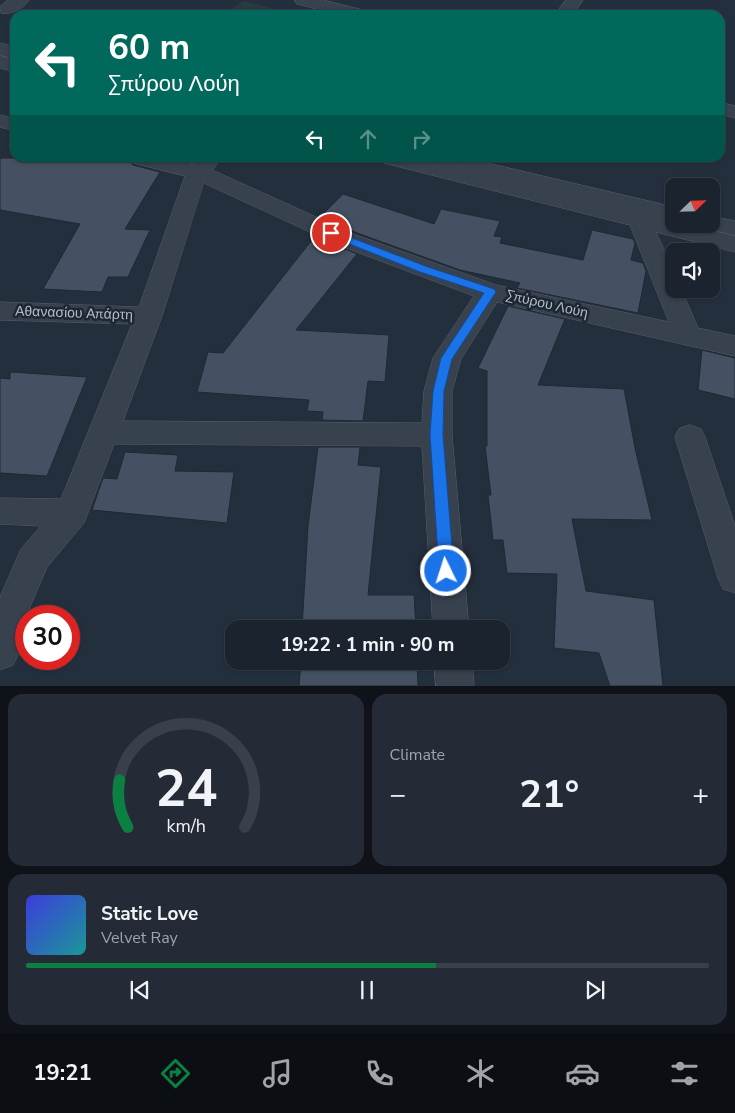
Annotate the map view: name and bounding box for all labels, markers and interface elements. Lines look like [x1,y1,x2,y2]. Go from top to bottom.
text: 60 m [108,24,190,71]
icon: left [25,30,90,95]
text: Σπύρου Λούη [108,69,240,99]
icon: left [301,125,329,153]
icon: ahead [354,125,382,153]
icon: right [407,125,435,153]
north arrow [665,178,720,232]
map controls [665,178,720,298]
pin [310,212,352,254]
icon: arrive [317,219,345,247]
button: sound [665,243,720,298]
street label: Σπύρου Λούη [504,285,590,323]
street label: Αθανασίου Απάρτη [15,301,133,325]
position arrow [419,544,471,596]
speed limit sign: 30 [15,605,80,670]
text: 19:22 · 1 min · 90 m [280,632,455,658]
text: Climate [390,744,445,766]
text: 24 [155,753,217,824]
text: 21° [519,769,579,820]
text: − [390,776,406,814]
text: + [692,776,709,814]
text: km/h [166,814,205,838]
text: Static Love [101,901,198,927]
text: Velvet Ray [101,927,178,949]
icon: previous [126,976,154,1004]
icon: pause [353,976,381,1004]
icon: next [581,976,609,1004]
icon: directions [158,1056,193,1091]
icon: music [260,1056,295,1091]
icon: phone [362,1056,397,1091]
icon: climate [463,1056,498,1091]
icon: car [565,1056,600,1091]
icon: filters [667,1056,702,1091]
text: 19:21 [33,1058,92,1088]

